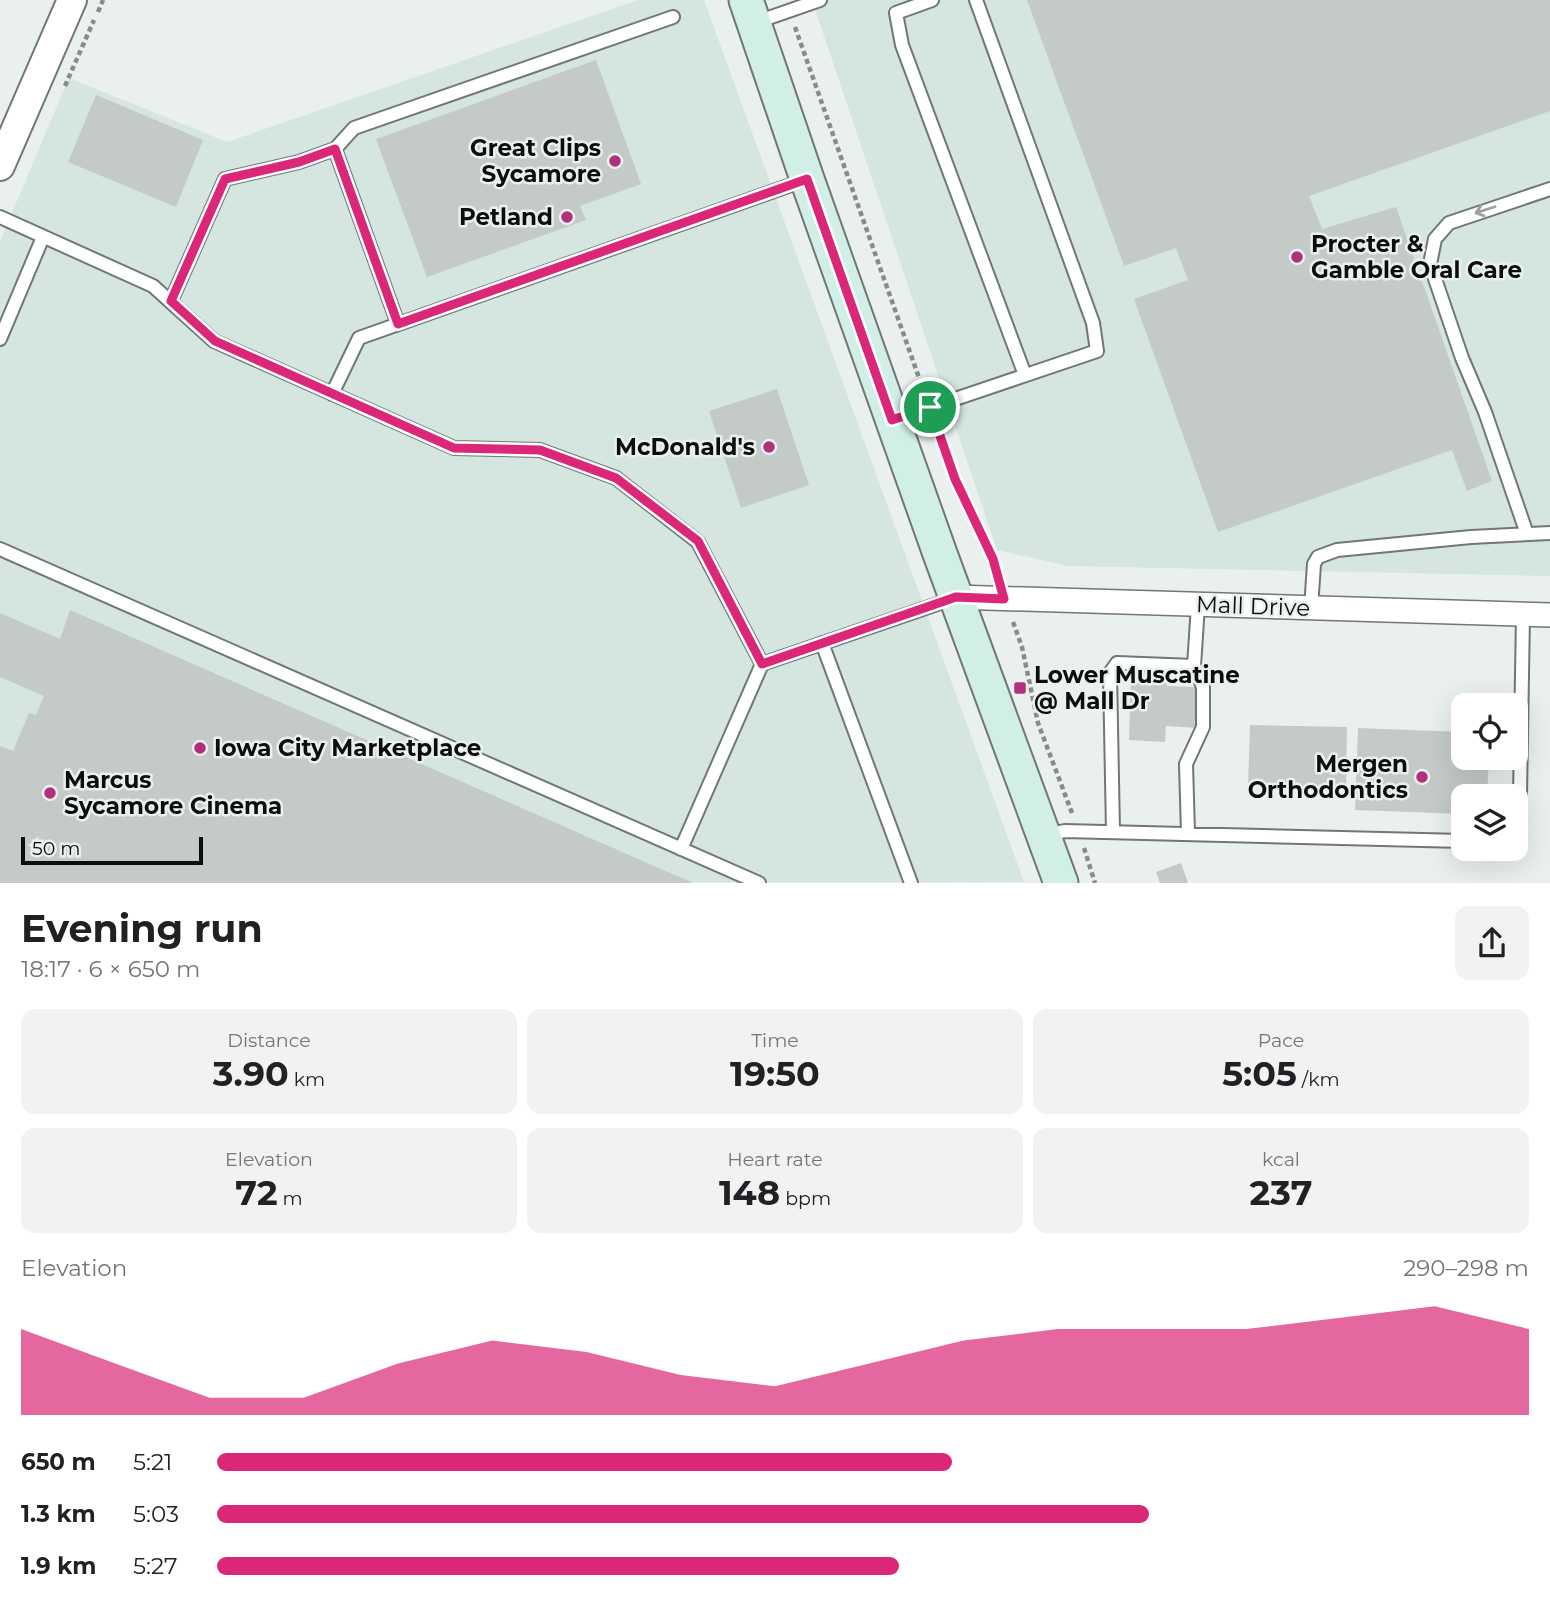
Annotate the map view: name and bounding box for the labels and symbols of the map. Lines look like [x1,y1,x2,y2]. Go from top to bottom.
place label: Great Clips Sycamore [470,134,601,188]
marker: Great Clips Sycamore [607,153,623,169]
place label: Petland [459,203,553,231]
one-way arrow [1474,204,1496,217]
marker: Petland [559,209,575,225]
place label: Procter & Gamble Oral Care [1311,230,1522,284]
marker: Procter & Gamble Oral Care [1289,249,1305,265]
pin [900,377,960,437]
place label: McDonald's [615,433,755,461]
marker: McDonald's [761,439,777,455]
street label: Mall Drive [1195,590,1311,622]
place label: Lower Muscatine @ Mall Dr [1034,661,1240,715]
marker: Lower Muscatine @ Mall Dr [1012,680,1028,696]
place label: Iowa City Marketplace [214,734,481,762]
marker: Iowa City Marketplace [192,740,208,756]
place label: Mergen Orthodontics [1248,750,1408,804]
place label: Marcus Sycamore Cinema [64,766,282,820]
marker: Mergen Orthodontics [1414,769,1430,785]
marker: Marcus Sycamore Cinema [42,785,58,801]
scale bar [21,834,203,865]

